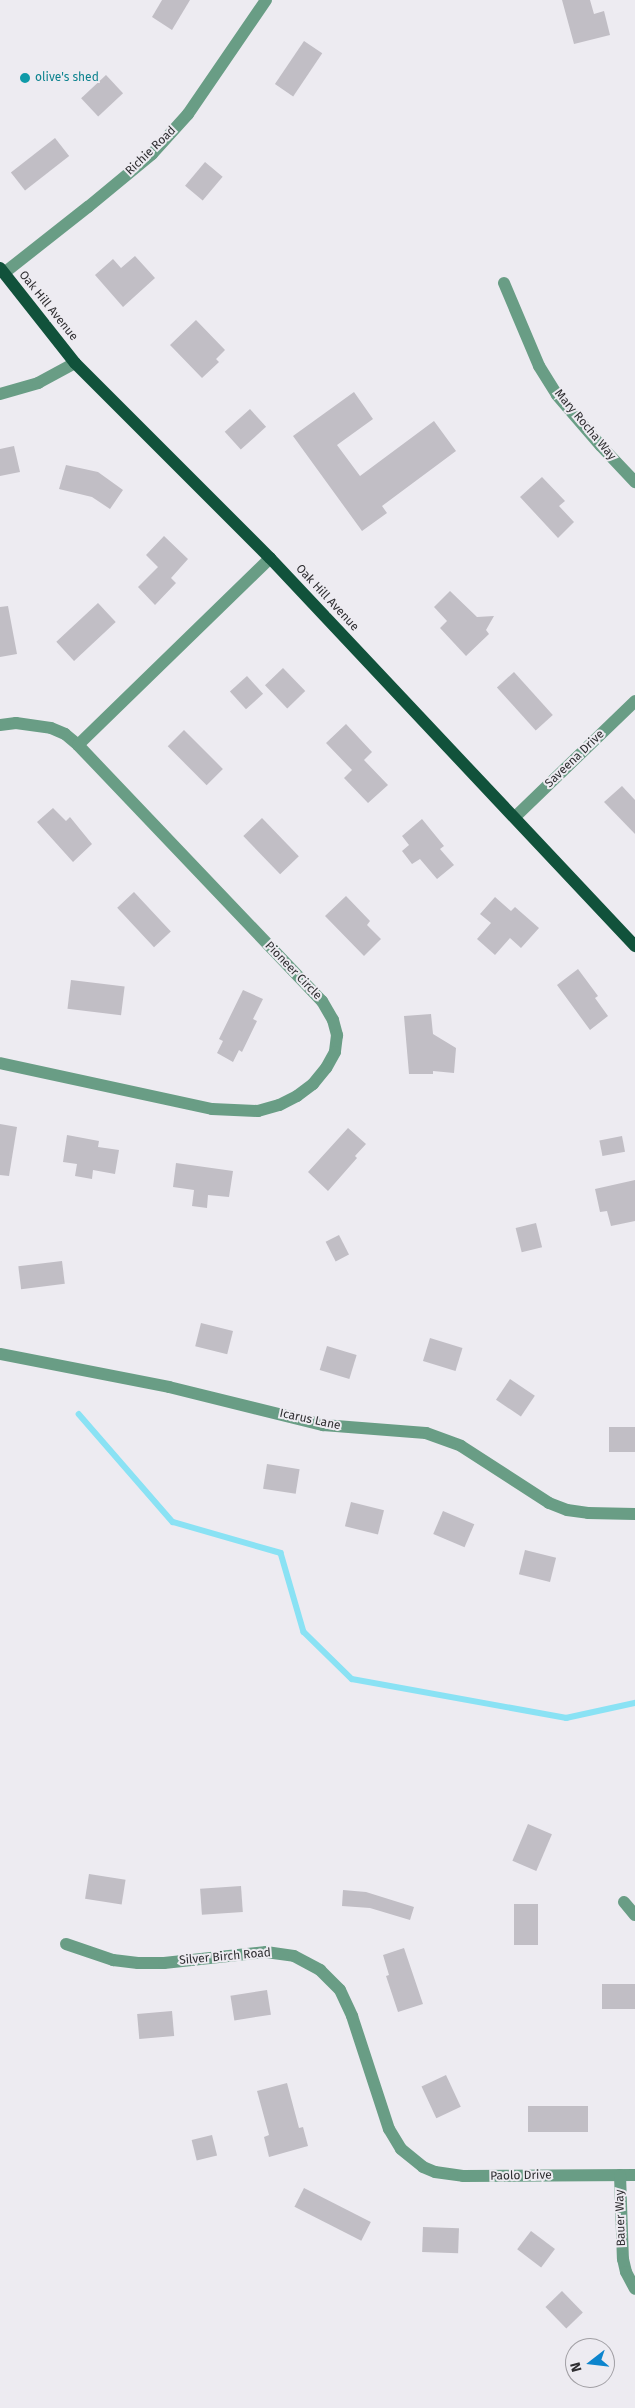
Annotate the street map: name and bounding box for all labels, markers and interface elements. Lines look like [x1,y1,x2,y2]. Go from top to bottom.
place label: olive's shed [35,71,99,85]
marker: olive's shed [19,72,31,84]
street label: Richie Road [123,124,179,178]
street label: Oak Hill Avenue [15,268,81,344]
street label: Mary Rocha Way [551,387,619,463]
street label: Oak Hill Avenue [293,562,361,634]
street label: Saveena Drive [542,727,608,791]
street label: Pioneer Circle [262,939,324,1003]
street label: Icarus Lane [278,1407,342,1433]
street label: Silver Birch Road [178,1946,272,1968]
street label: Paolo Drive [490,2168,552,2184]
street label: Bauer Way [613,2189,629,2247]
north arrow [565,2338,615,2388]
text: N [567,2360,586,2374]

